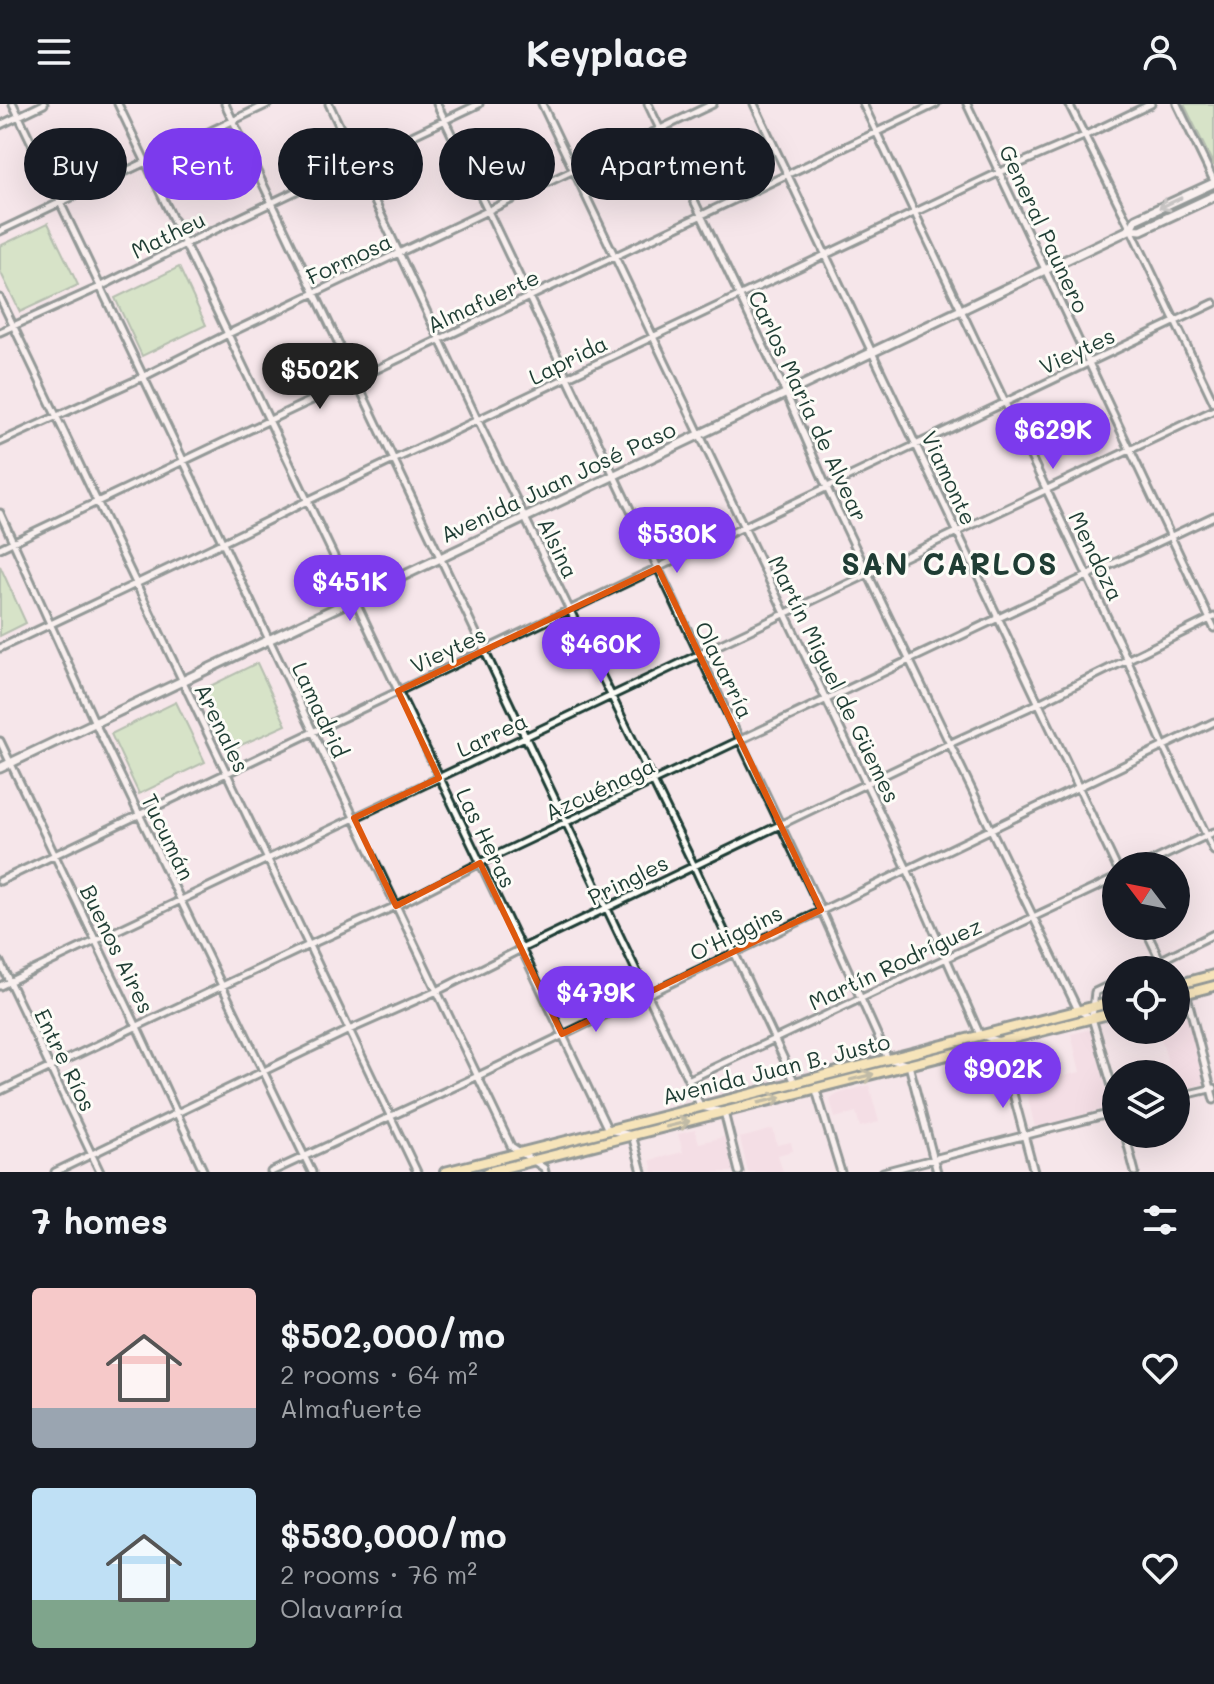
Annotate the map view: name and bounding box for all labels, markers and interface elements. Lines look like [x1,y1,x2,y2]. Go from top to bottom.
text: Keyplace [526,29,688,76]
icon: menu [32,30,76,74]
icon: person [1138,30,1182,74]
chip: Buy [24,128,127,200]
chip: Rent [143,128,262,200]
chip: Filters [278,128,423,200]
chip: New [439,128,555,200]
chip: Apartment [571,128,775,200]
street label: General Paunero [993,140,1096,317]
one-way arrow [1159,196,1183,211]
street label: Matheu [126,204,210,265]
street label: Formosa [301,226,396,291]
street label: Almafuerte [422,262,544,339]
street label: Carlos María de Alvear [742,285,875,526]
street label: Vieytes [1034,321,1119,381]
street label: Laprida [524,328,612,391]
pin: $502K [264,343,376,411]
text: $502K [280,352,360,386]
pin: $629K [997,403,1109,471]
text: $629K [1013,412,1093,446]
street label: Avenida Juan José Paso [436,414,680,549]
street label: Viamonte [915,426,984,530]
street label: Mendoza [1062,506,1131,605]
pin: $530K [621,507,733,575]
street label: Alsina [531,513,586,583]
text: $530K [637,516,717,550]
district label: SAN CARLOS [841,543,1059,583]
street label: Martín Miguel de Güemes [762,550,907,807]
pin: $451K [294,555,406,623]
text: $451K [312,564,388,598]
street label: Olavarría [688,616,760,723]
pin: $460K [545,617,657,685]
street label: Vieytes [405,620,490,680]
text: $460K [560,626,642,660]
street label: Lamadrid [286,657,355,762]
street label: Arenales [188,678,256,777]
street label: Larrea [452,706,532,763]
street label: Azcuénaga [540,750,660,827]
street label: Las Heras [450,783,523,893]
street label: Tucumán [135,789,202,885]
street label: Pringles [583,848,673,911]
north arrow [1102,852,1190,940]
map controls [1102,852,1190,1148]
street label: Buenos Aires [74,880,161,1018]
street label: O'Higgins [685,898,787,967]
street label: Martín Rodríguez [804,911,986,1016]
button: locate [1102,956,1190,1044]
pin: $479K [540,966,652,1034]
text: $479K [556,975,636,1009]
street label: Entre Ríos [28,1004,103,1116]
street label: Avenida Juan B. Justo [659,1026,893,1111]
pin: $902K [947,1042,1059,1110]
text: $902K [963,1051,1043,1085]
button: layers [1102,1060,1190,1148]
one-way arrow [849,1068,875,1083]
one-way arrow [756,1092,782,1107]
one-way arrow [664,1115,690,1130]
text: 7 homes [32,1198,168,1243]
icon: filters [1138,1198,1182,1242]
text: $502,000/mo [280,1312,505,1357]
icon: home [96,1320,192,1416]
icon: heart [1138,1346,1182,1390]
text: 2 rooms · 64 m² [280,1357,478,1391]
text: Almafuerte [280,1391,422,1425]
text: $530,000/mo [280,1512,507,1557]
icon: home [96,1520,192,1616]
icon: heart [1138,1546,1182,1590]
text: 2 rooms · 76 m² [280,1557,477,1591]
text: Olavarría [280,1591,404,1625]

